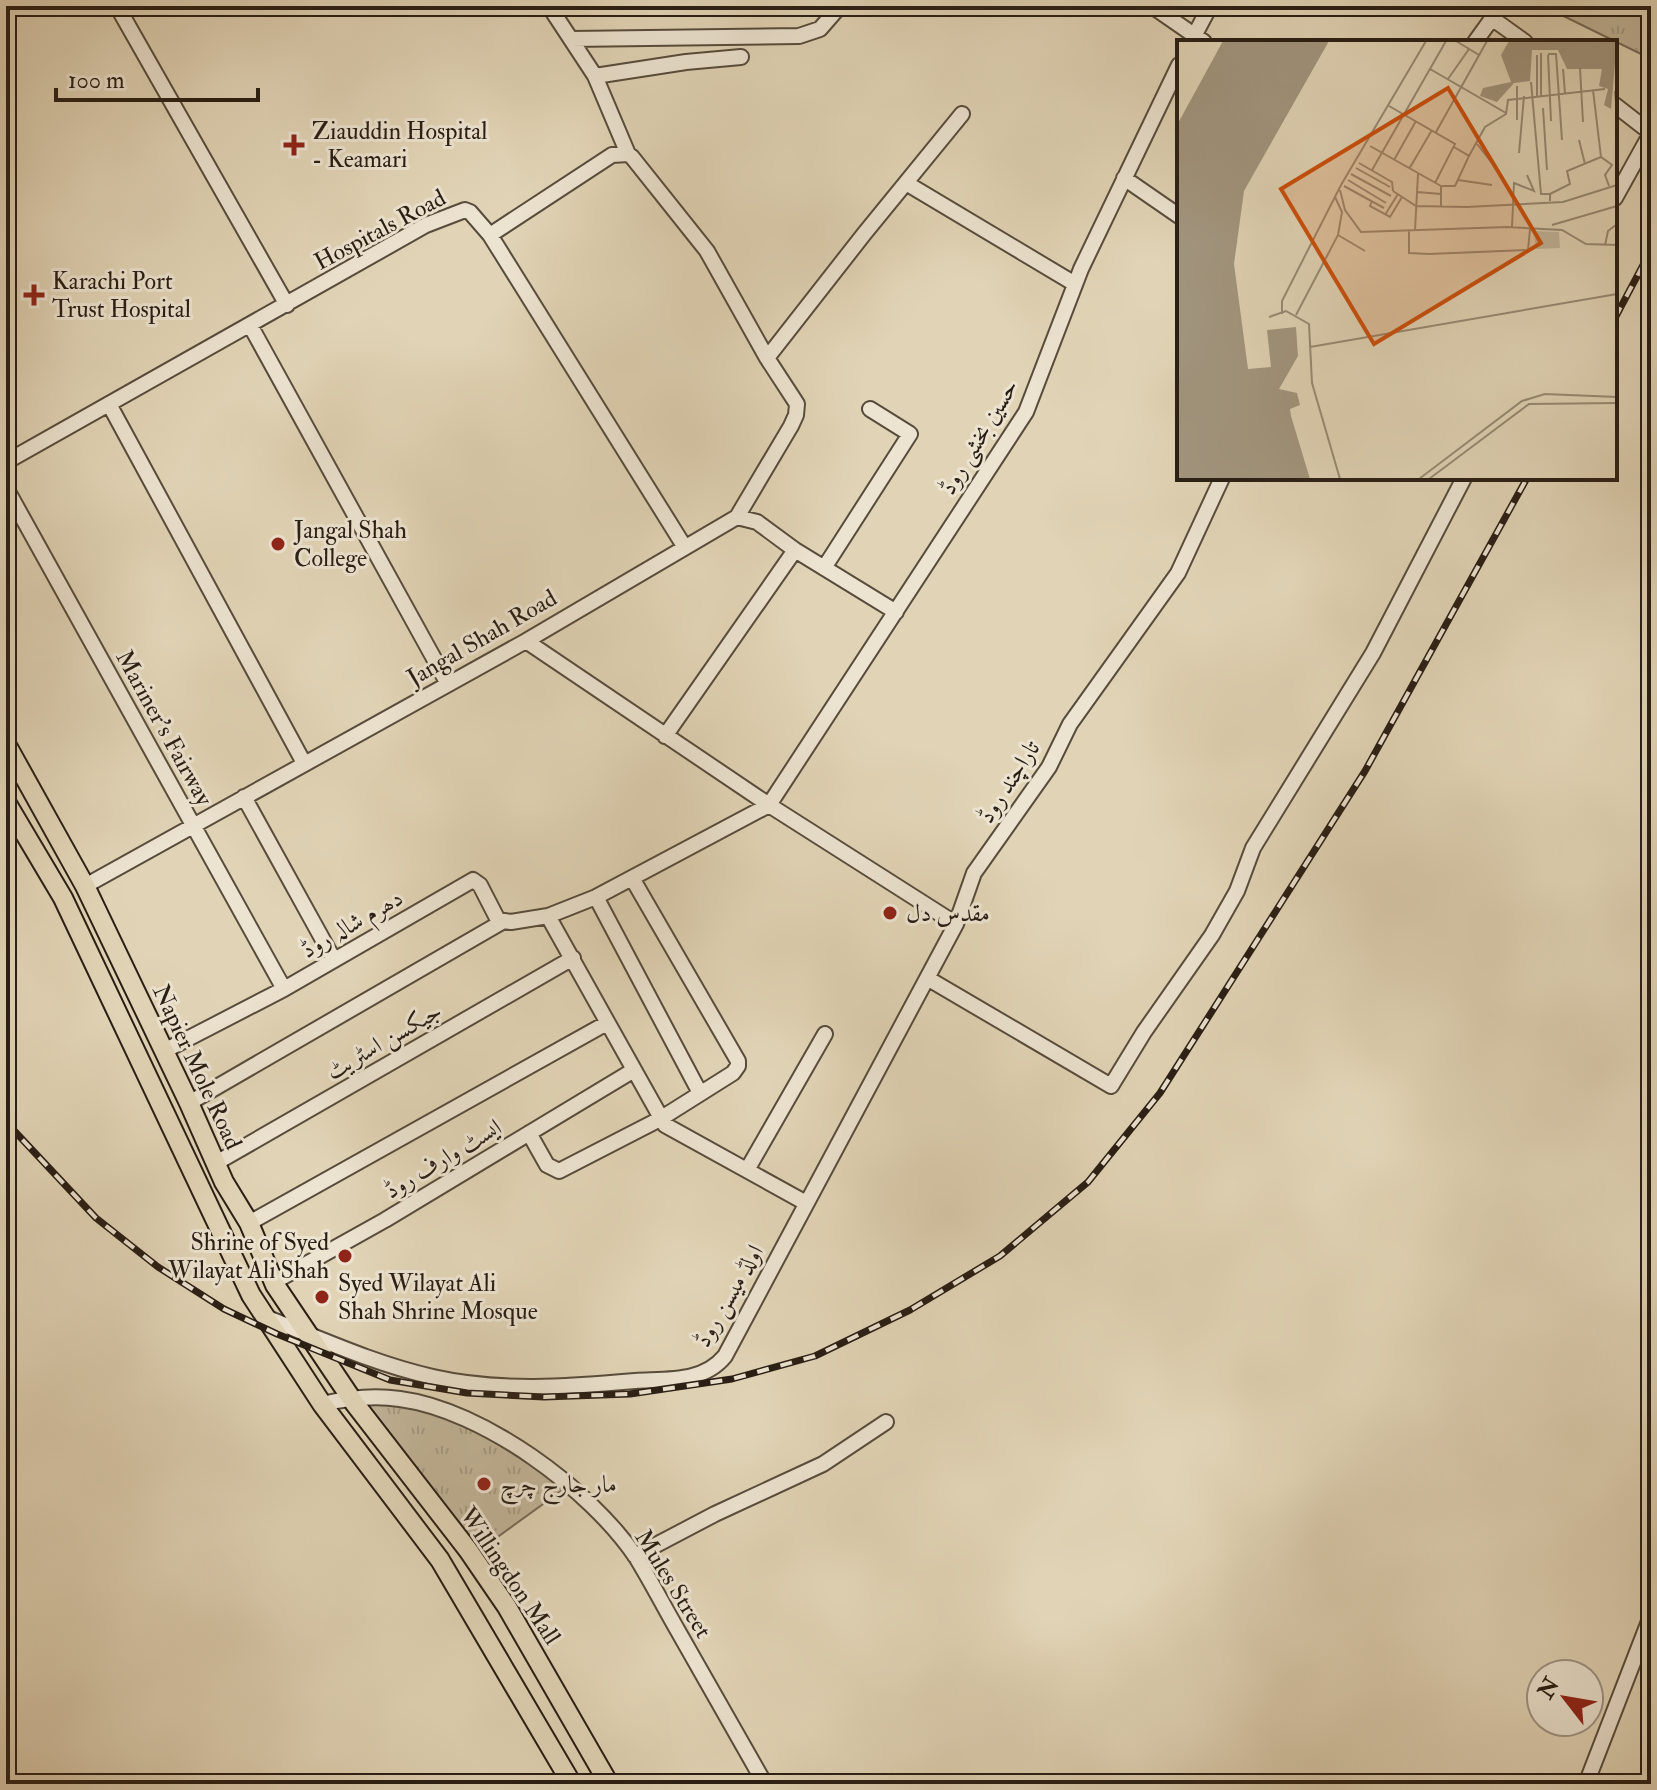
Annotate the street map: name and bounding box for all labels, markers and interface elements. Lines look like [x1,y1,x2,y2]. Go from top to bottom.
inset map [1177,40,1617,480]
scale bar [56,52,258,102]
text: 100 m [68,65,125,96]
place label: Ziauddin Hospital - Keamari [312,116,487,175]
marker: Ziauddin Hospital - Keamari [283,134,305,156]
street label: Hospitals Road [309,182,451,278]
place label: Karachi Port Trust Hospital [52,266,191,325]
marker: Karachi Port Trust Hospital [23,284,45,306]
street label: حسین بخشی روڈ [932,373,1027,501]
place label: Jangal Shah College [293,515,407,574]
marker: Jangal Shah College [269,535,287,553]
street label: Jangal Shah Road [401,583,563,694]
street label: Mariner's Fairway [108,645,220,812]
street label: تاراچند روڈ [971,734,1047,829]
street label: دھرم شالہ روڈ [295,882,411,970]
place label: مقدس دل [906,898,990,929]
marker: مقدس دل [881,904,899,922]
street label: Napier Mole Road [145,980,249,1155]
street label: جیکسن اسٹریٹ [320,995,448,1087]
street label: ایسٹ وارف روڈ [379,1112,507,1206]
place label: Shrine of Syed Wilayat Ali Shah [167,1227,329,1286]
street label: اولڈ میسن روڈ [687,1239,771,1353]
marker: Shrine of Syed Wilayat Ali Shah [336,1247,354,1265]
place label: Syed Wilayat Ali Shah Shrine Mosque [338,1268,538,1327]
marker: Syed Wilayat Ali Shah Shrine Mosque [313,1288,331,1306]
place label: مار جارج چرچ [500,1469,617,1505]
marker: مار جارج چرچ [475,1475,493,1493]
street label: Willingdon Mall [452,1500,568,1651]
street label: Mules Street [627,1524,719,1644]
north arrow [1525,1658,1605,1738]
text: N [1531,1672,1566,1705]

